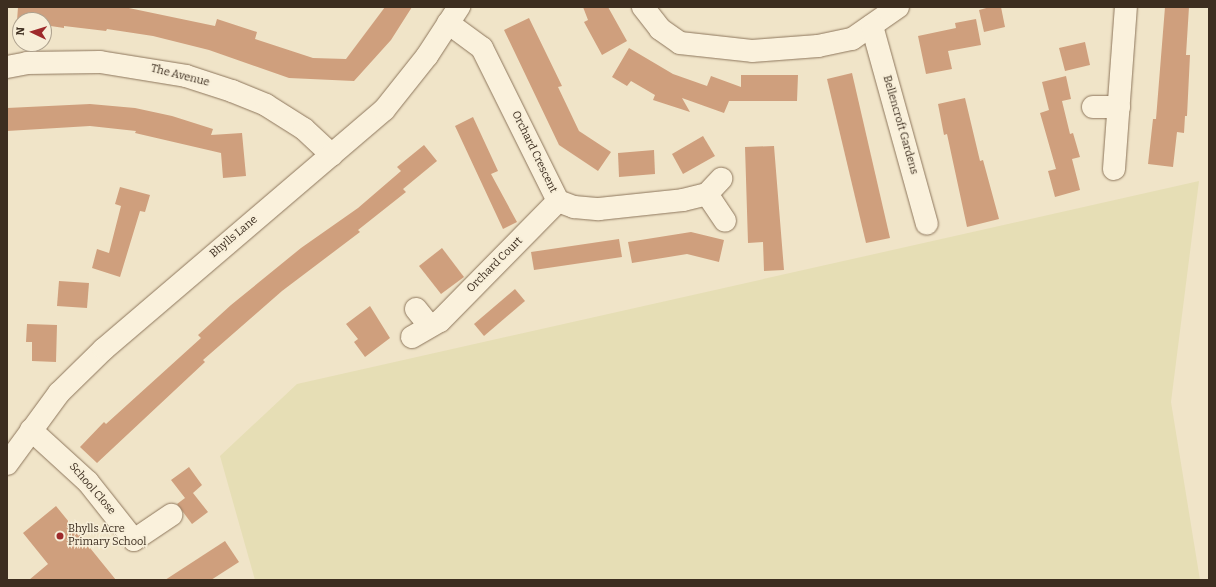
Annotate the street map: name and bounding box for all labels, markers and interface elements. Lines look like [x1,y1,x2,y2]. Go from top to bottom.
north arrow [12,12,52,52]
text: N [14,27,27,36]
street label: The Avenue [149,62,211,90]
street label: Bellencroft Gardens [880,74,920,176]
street label: Orchard Crescent [508,109,560,195]
street label: Bhylls Lane [208,213,260,261]
street label: Orchard Court [465,235,525,295]
street label: School Close [66,460,118,518]
place label: Bhylls Acre Primary School [68,523,147,549]
marker: Bhylls Acre Primary School [55,531,65,541]

